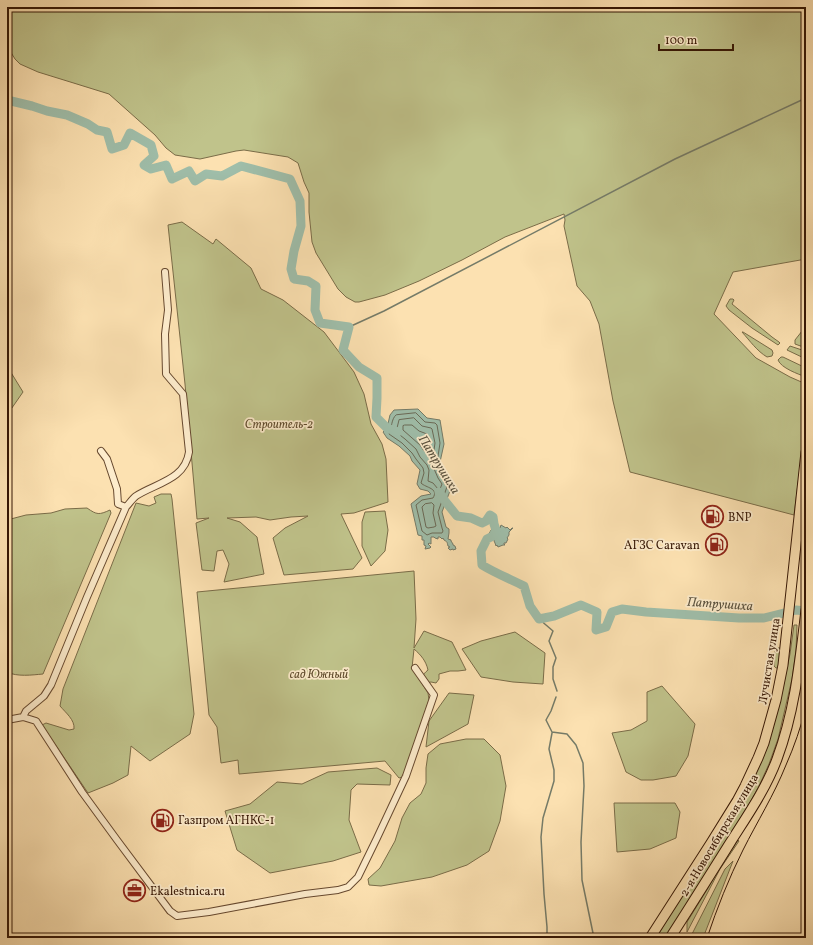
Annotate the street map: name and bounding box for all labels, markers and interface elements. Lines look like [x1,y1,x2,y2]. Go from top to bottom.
scale bar [659,26,733,52]
text: 100 m [665,33,698,49]
park label: Строитель-2 [245,417,313,433]
water label: Патрушиха [413,432,463,498]
fuel station icon: BNP [700,504,726,530]
place label: BNP [728,510,751,526]
fuel station icon: АГЗС Caravan [703,532,729,558]
place label: АГЗС Caravan [624,538,700,554]
water label: Патрушиха [686,594,753,616]
street label: Лучистая улица [755,617,785,705]
park label: сад Южный [290,667,348,683]
street label: 2-я Новосибирская улица [677,771,763,900]
fuel station icon: Газпром АГНКС-1 [149,807,175,833]
place label: Газпром АГНКС-1 [178,813,274,829]
office icon: Ekalestnica.ru [122,878,148,904]
place label: Ekalestnica.ru [150,884,225,900]

